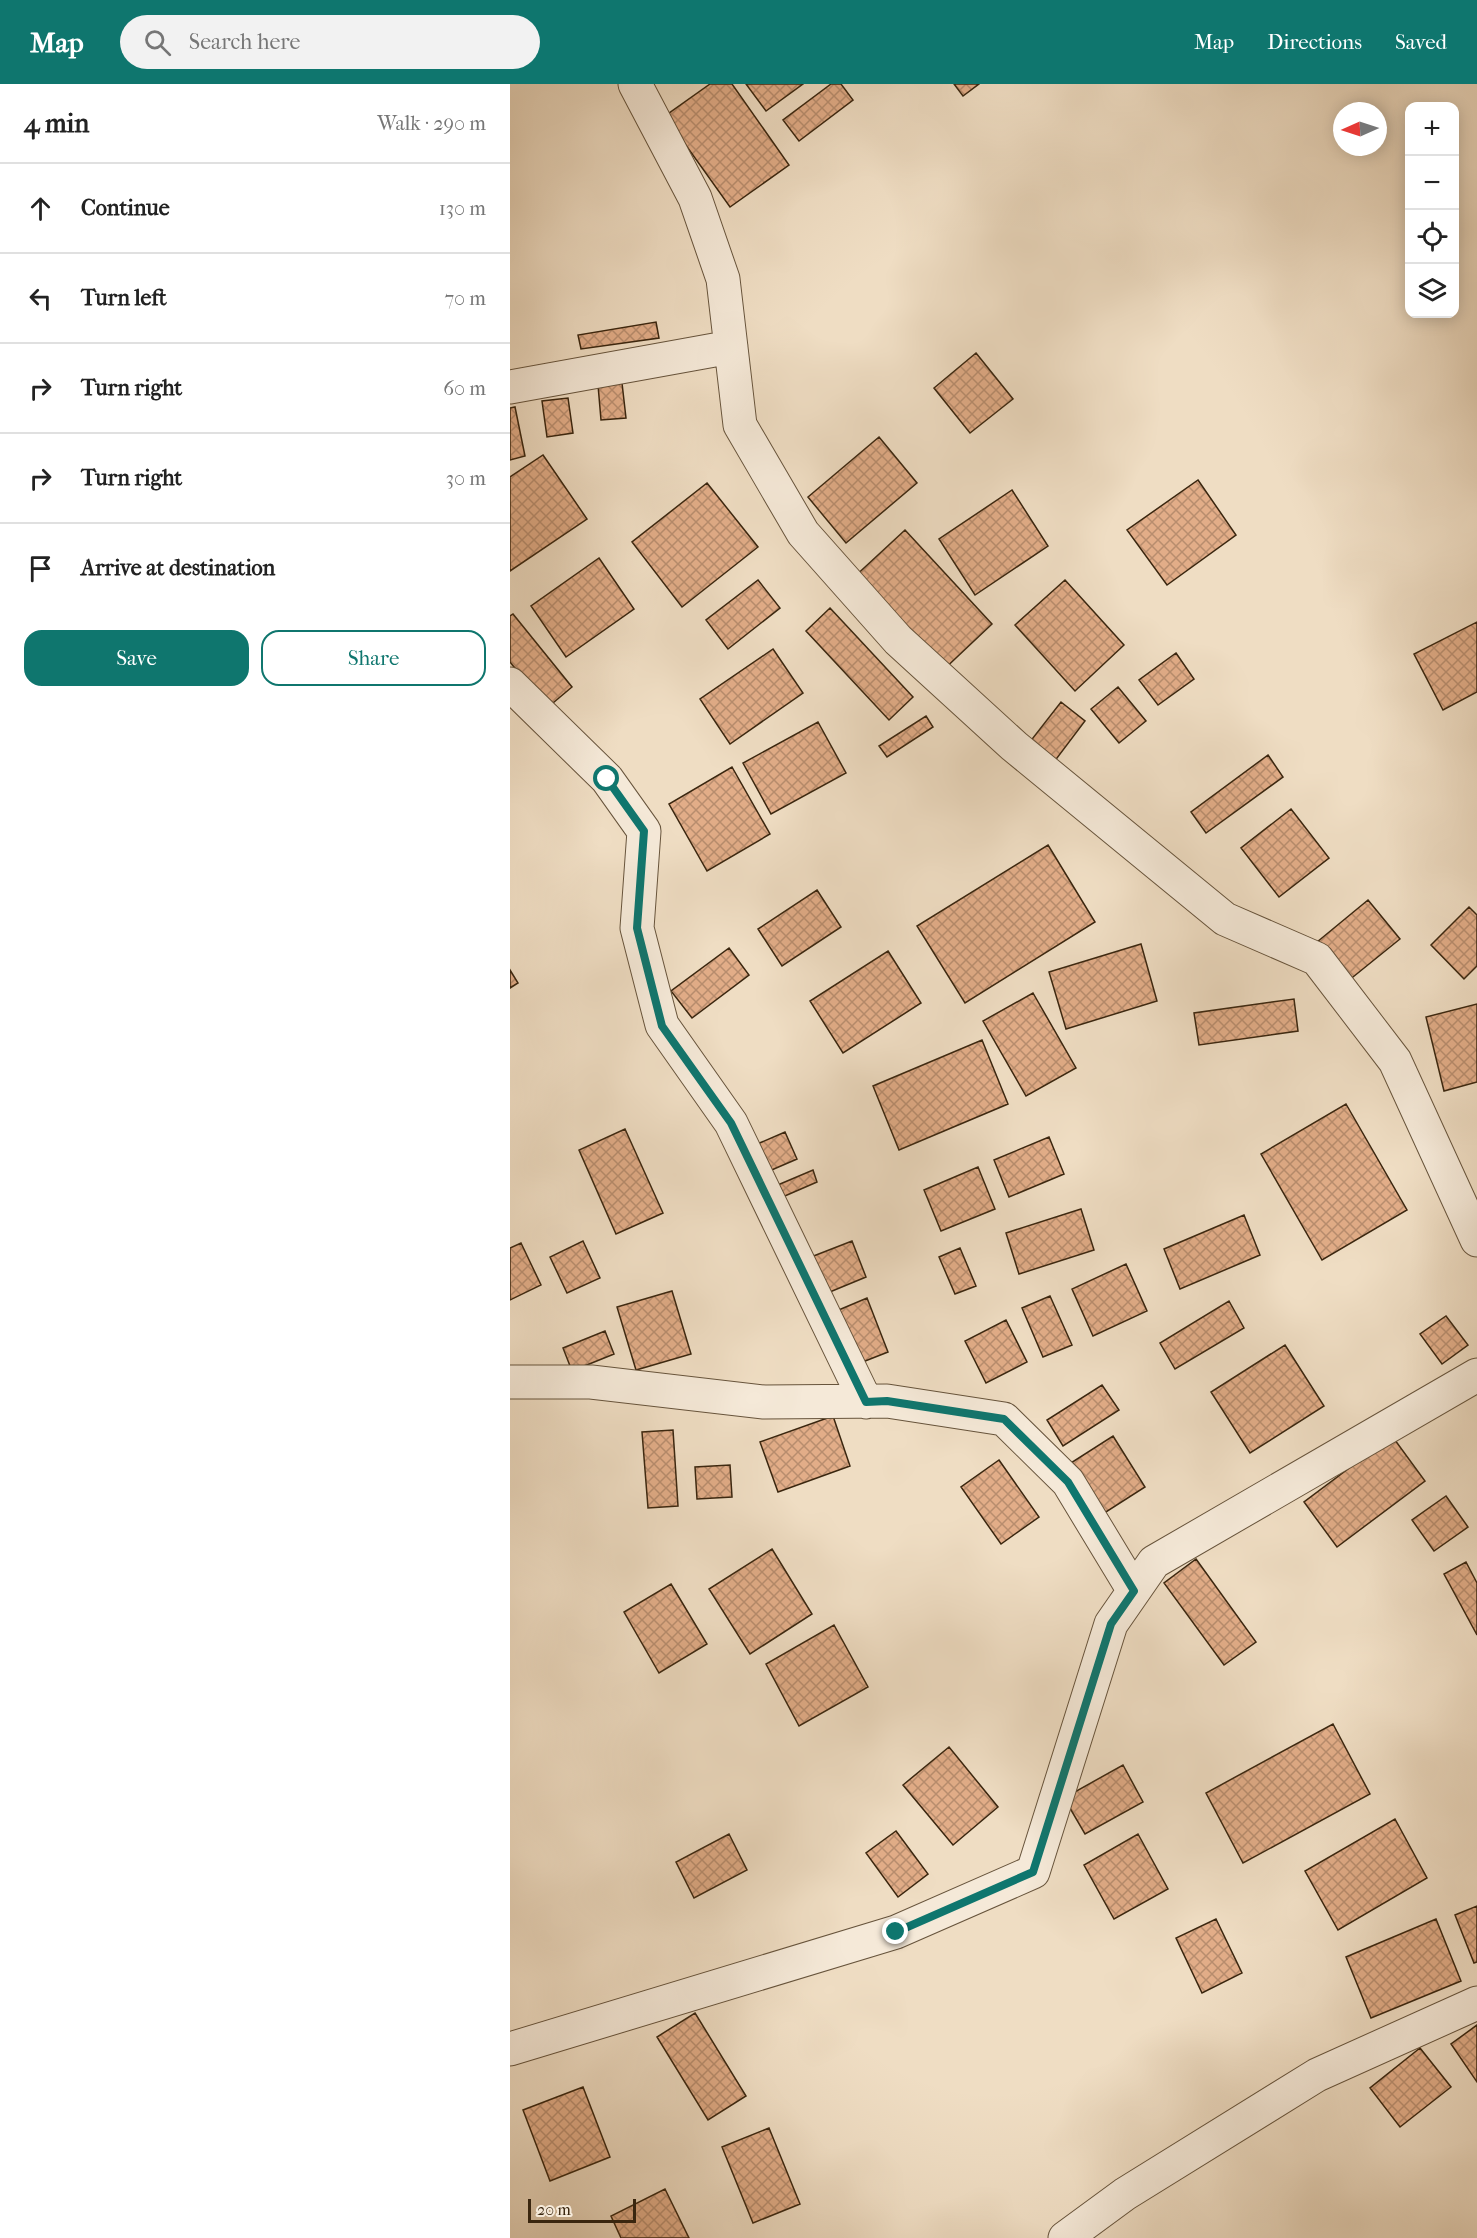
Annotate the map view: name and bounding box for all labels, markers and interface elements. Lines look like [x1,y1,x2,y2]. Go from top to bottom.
search box [120,15,540,69]
text: Map [30,26,84,59]
icon: search [141,26,174,59]
text: Search here [189,29,300,55]
text: Map [1194,30,1234,54]
text: Directions [1267,30,1362,54]
text: Saved [1395,30,1447,54]
north arrow [1333,102,1387,156]
map controls [1405,102,1459,318]
button: + [1405,102,1459,156]
text: 4 min [24,108,89,139]
text: Walk · 290 m [377,112,486,135]
button: − [1405,156,1459,210]
icon: ahead [24,192,57,225]
text: Continue [81,195,170,221]
text: 130 m [439,197,486,220]
button: locate [1405,210,1459,264]
button: layers [1405,264,1459,318]
icon: left [24,282,57,315]
text: Turn left [81,285,167,311]
text: 70 m [444,287,486,310]
icon: right [24,372,57,405]
text: Turn right [81,375,182,401]
text: 60 m [443,377,486,400]
icon: right [24,462,57,495]
text: Turn right [81,465,182,491]
text: 30 m [446,467,486,490]
icon: arrive [24,552,57,585]
text: Arrive at destination [81,555,275,581]
button: Save [24,630,249,686]
button: Share [261,630,486,686]
route start [593,765,619,791]
route end [882,1918,908,1944]
scale bar [528,2196,636,2224]
text: 20 m [537,2200,571,2219]

